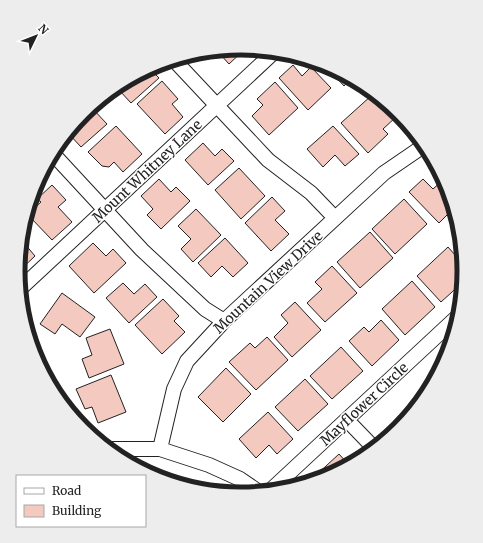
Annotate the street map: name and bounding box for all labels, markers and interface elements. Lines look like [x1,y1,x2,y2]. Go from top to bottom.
north arrow [16,16,56,56]
text: N [35,21,52,37]
street label: Mount Whitney Lane [89,116,205,226]
street label: Mountain View Drive [210,227,326,337]
street label: Mayflower Circle [316,358,412,450]
legend [16,475,146,527]
text: Road [52,483,81,498]
text: Building [52,503,102,518]

